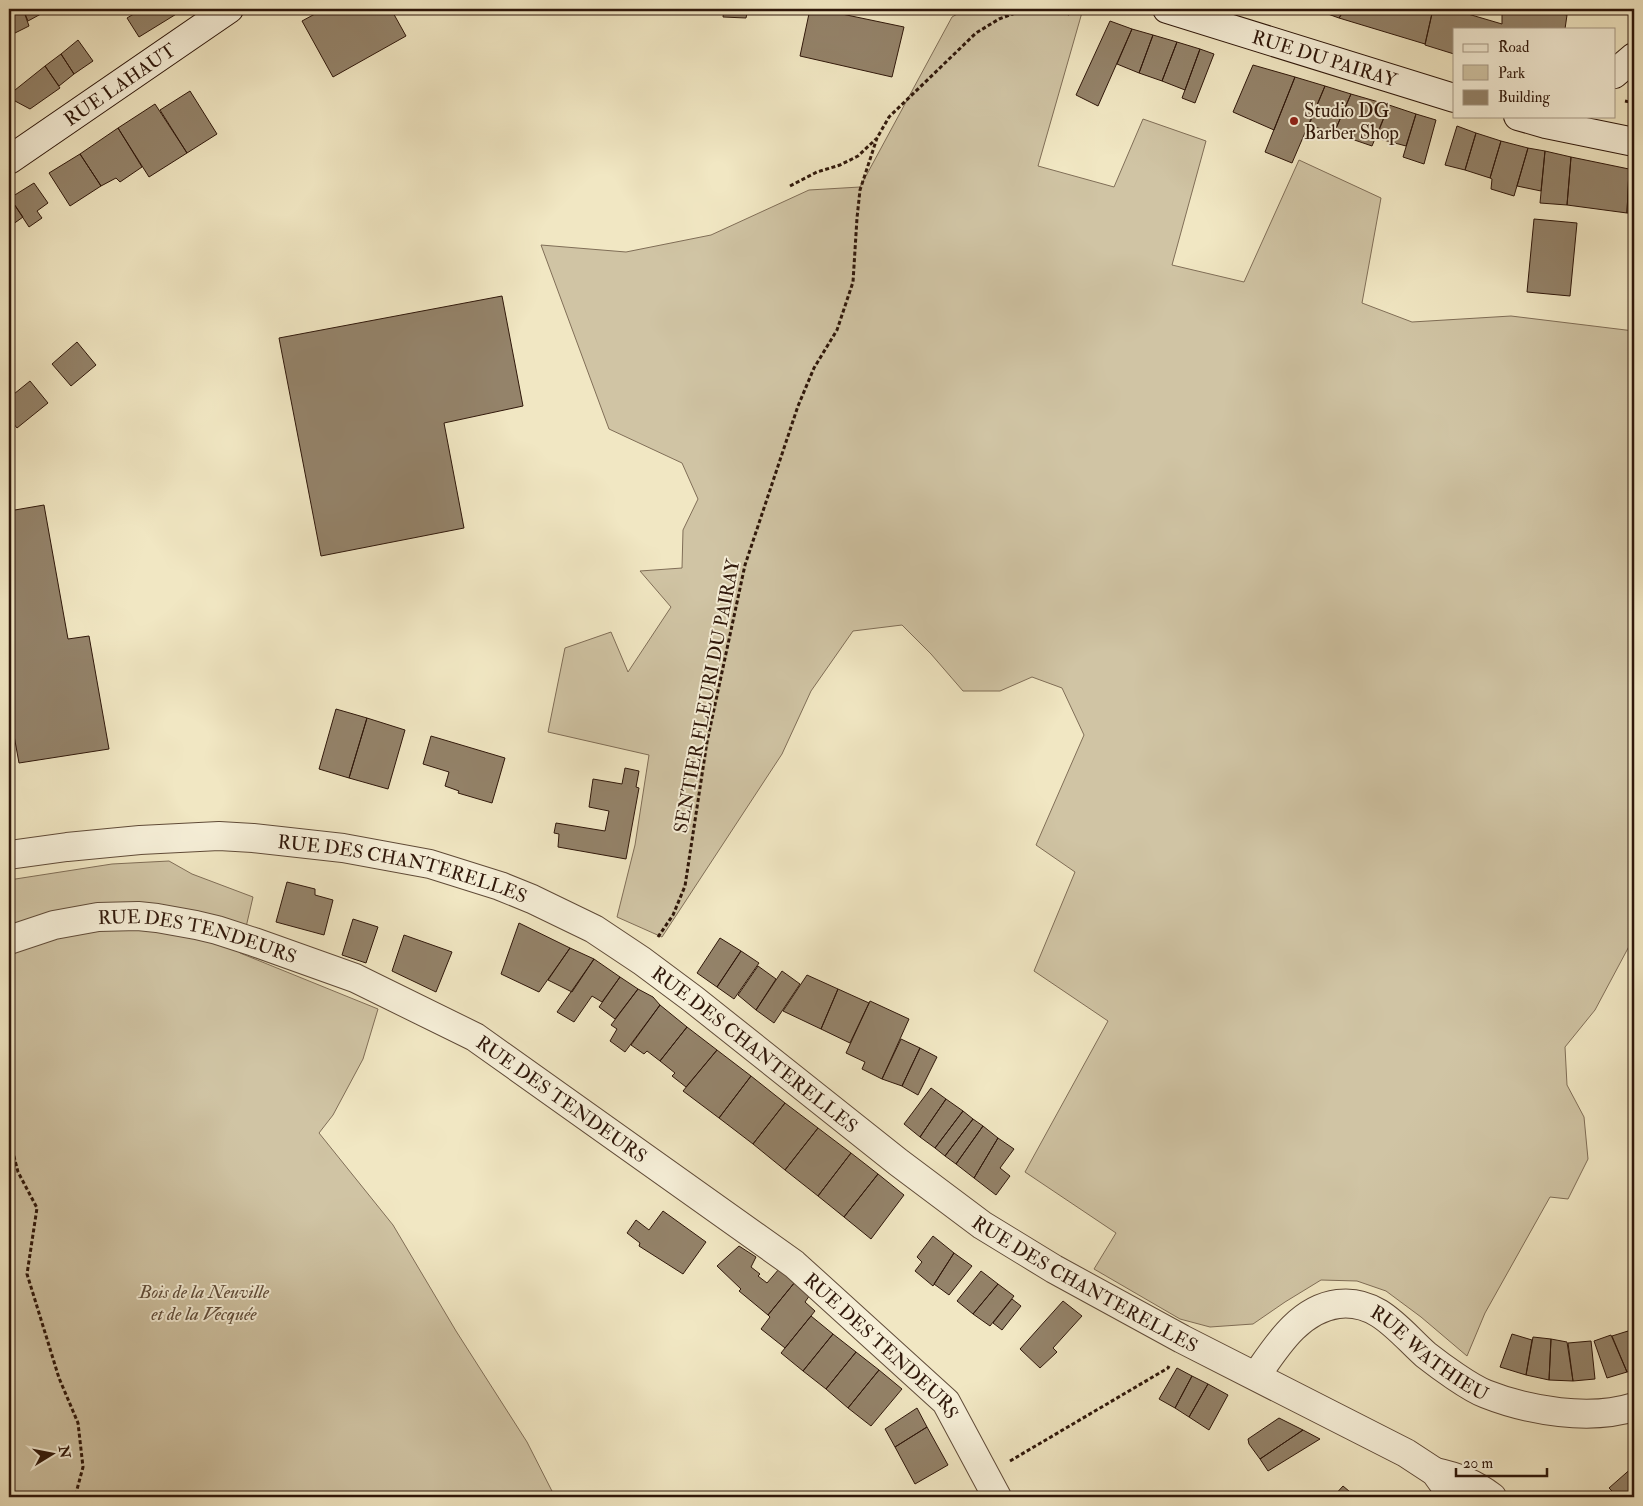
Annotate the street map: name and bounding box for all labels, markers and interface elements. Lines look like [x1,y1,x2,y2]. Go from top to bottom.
street label: RUE DU PAIRAY [1249,25,1401,93]
legend [1453,28,1616,118]
street label: RUE LAHAUT [60,38,180,132]
text: Road [1498,38,1530,57]
text: Park [1498,64,1525,83]
text: Building [1498,88,1550,107]
place label: Studio DG Barber Shop [1304,99,1399,146]
marker: Studio DG Barber Shop [1288,115,1300,127]
street label: SENTIER FLEURI DU PAIRAY [669,556,746,835]
street label: RUE DES CHANTERELLES [276,830,531,909]
street label: RUE DES TENDEURS [97,905,300,969]
street label: RUE DES CHANTERELLES [647,961,863,1139]
street label: RUE DES TENDEURS [471,1031,651,1169]
street label: RUE DES CHANTERELLES [967,1211,1202,1358]
street label: RUE DES TENDEURS [799,1268,964,1423]
park label: Bois de la Neuville et de la Vecquée [138,1280,270,1326]
street label: RUE WATHIEU [1366,1300,1492,1407]
north arrow [28,1428,78,1478]
text: N [55,1443,74,1460]
scale bar [1456,1446,1547,1478]
text: 20 m [1463,1454,1493,1473]

